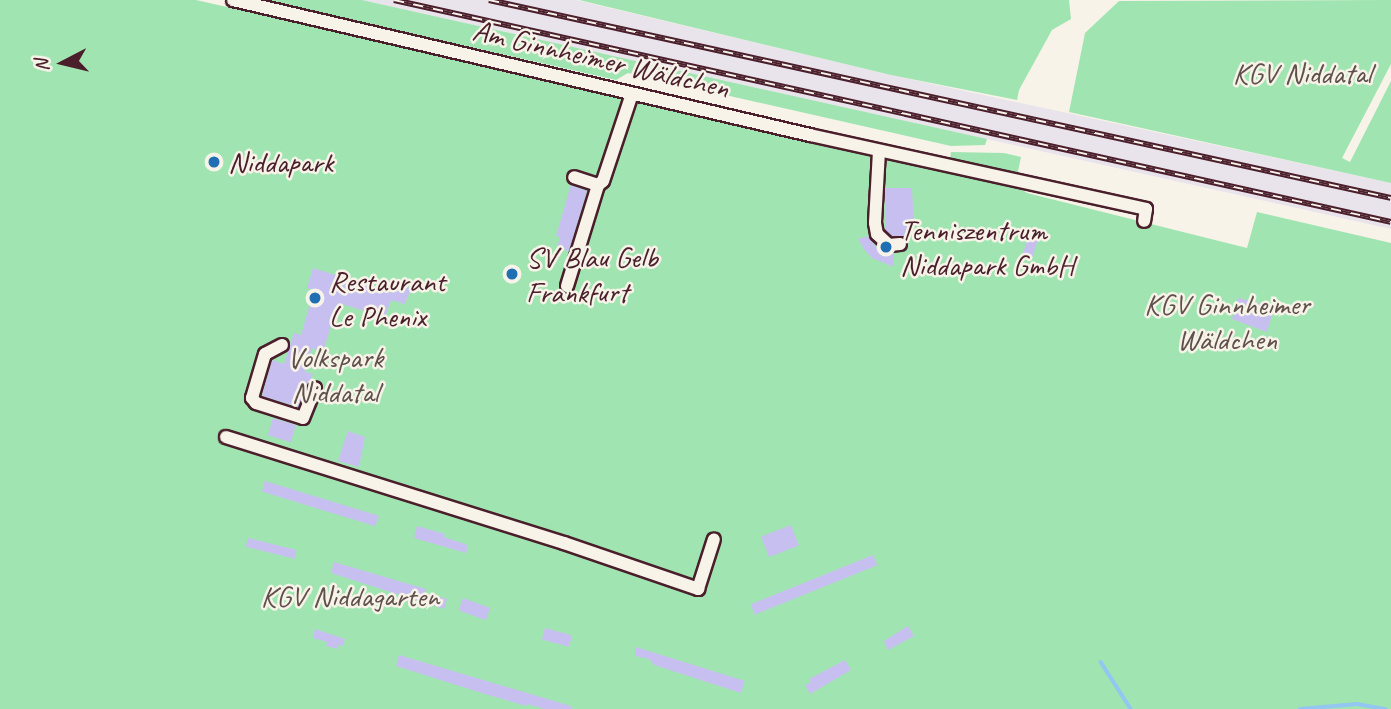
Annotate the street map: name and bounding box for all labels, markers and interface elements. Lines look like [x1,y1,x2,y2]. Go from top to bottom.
street label: Am Ginnheimer Wäldchen [470,12,732,106]
north arrow [28,28,98,98]
park label: KGV Niddatal [1233,55,1371,91]
text: N [30,58,55,73]
place label: Niddapark [228,144,333,180]
marker: Niddapark [206,154,222,170]
place label: Tenniszentrum Niddapark GmbH [900,212,1074,282]
place label: SV Blau Gelb Frankfurt [526,239,659,310]
marker: Tenniszentrum Niddapark GmbH [878,239,894,255]
place label: Restaurant Le Phenix [329,263,445,334]
marker: SV Blau Gelb Frankfurt [504,266,520,282]
park label: KGV Ginnheimer Wäldchen [1144,286,1310,356]
marker: Restaurant Le Phenix [307,290,323,306]
park label: Volkspark Niddatal [287,339,383,410]
park label: KGV Niddagarten [261,578,439,614]

